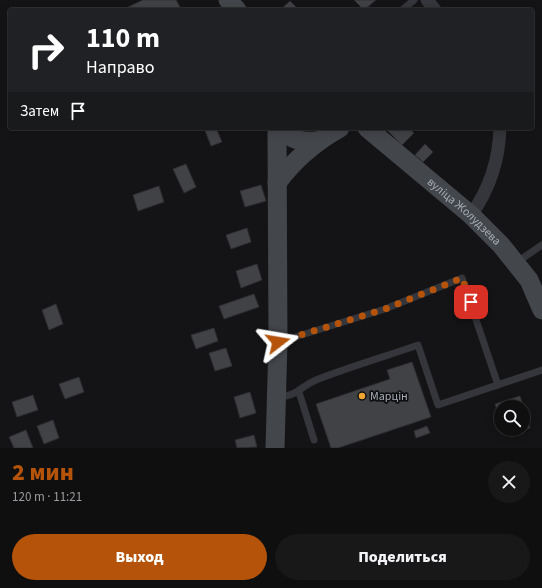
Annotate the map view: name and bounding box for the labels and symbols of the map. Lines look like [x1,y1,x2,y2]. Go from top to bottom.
street label: вуліца Жолудзева [423,174,505,249]
pin [454,285,488,319]
position arrow [257,321,299,363]
place label: Марцін [370,388,408,405]
marker: Марцін [357,391,367,401]

